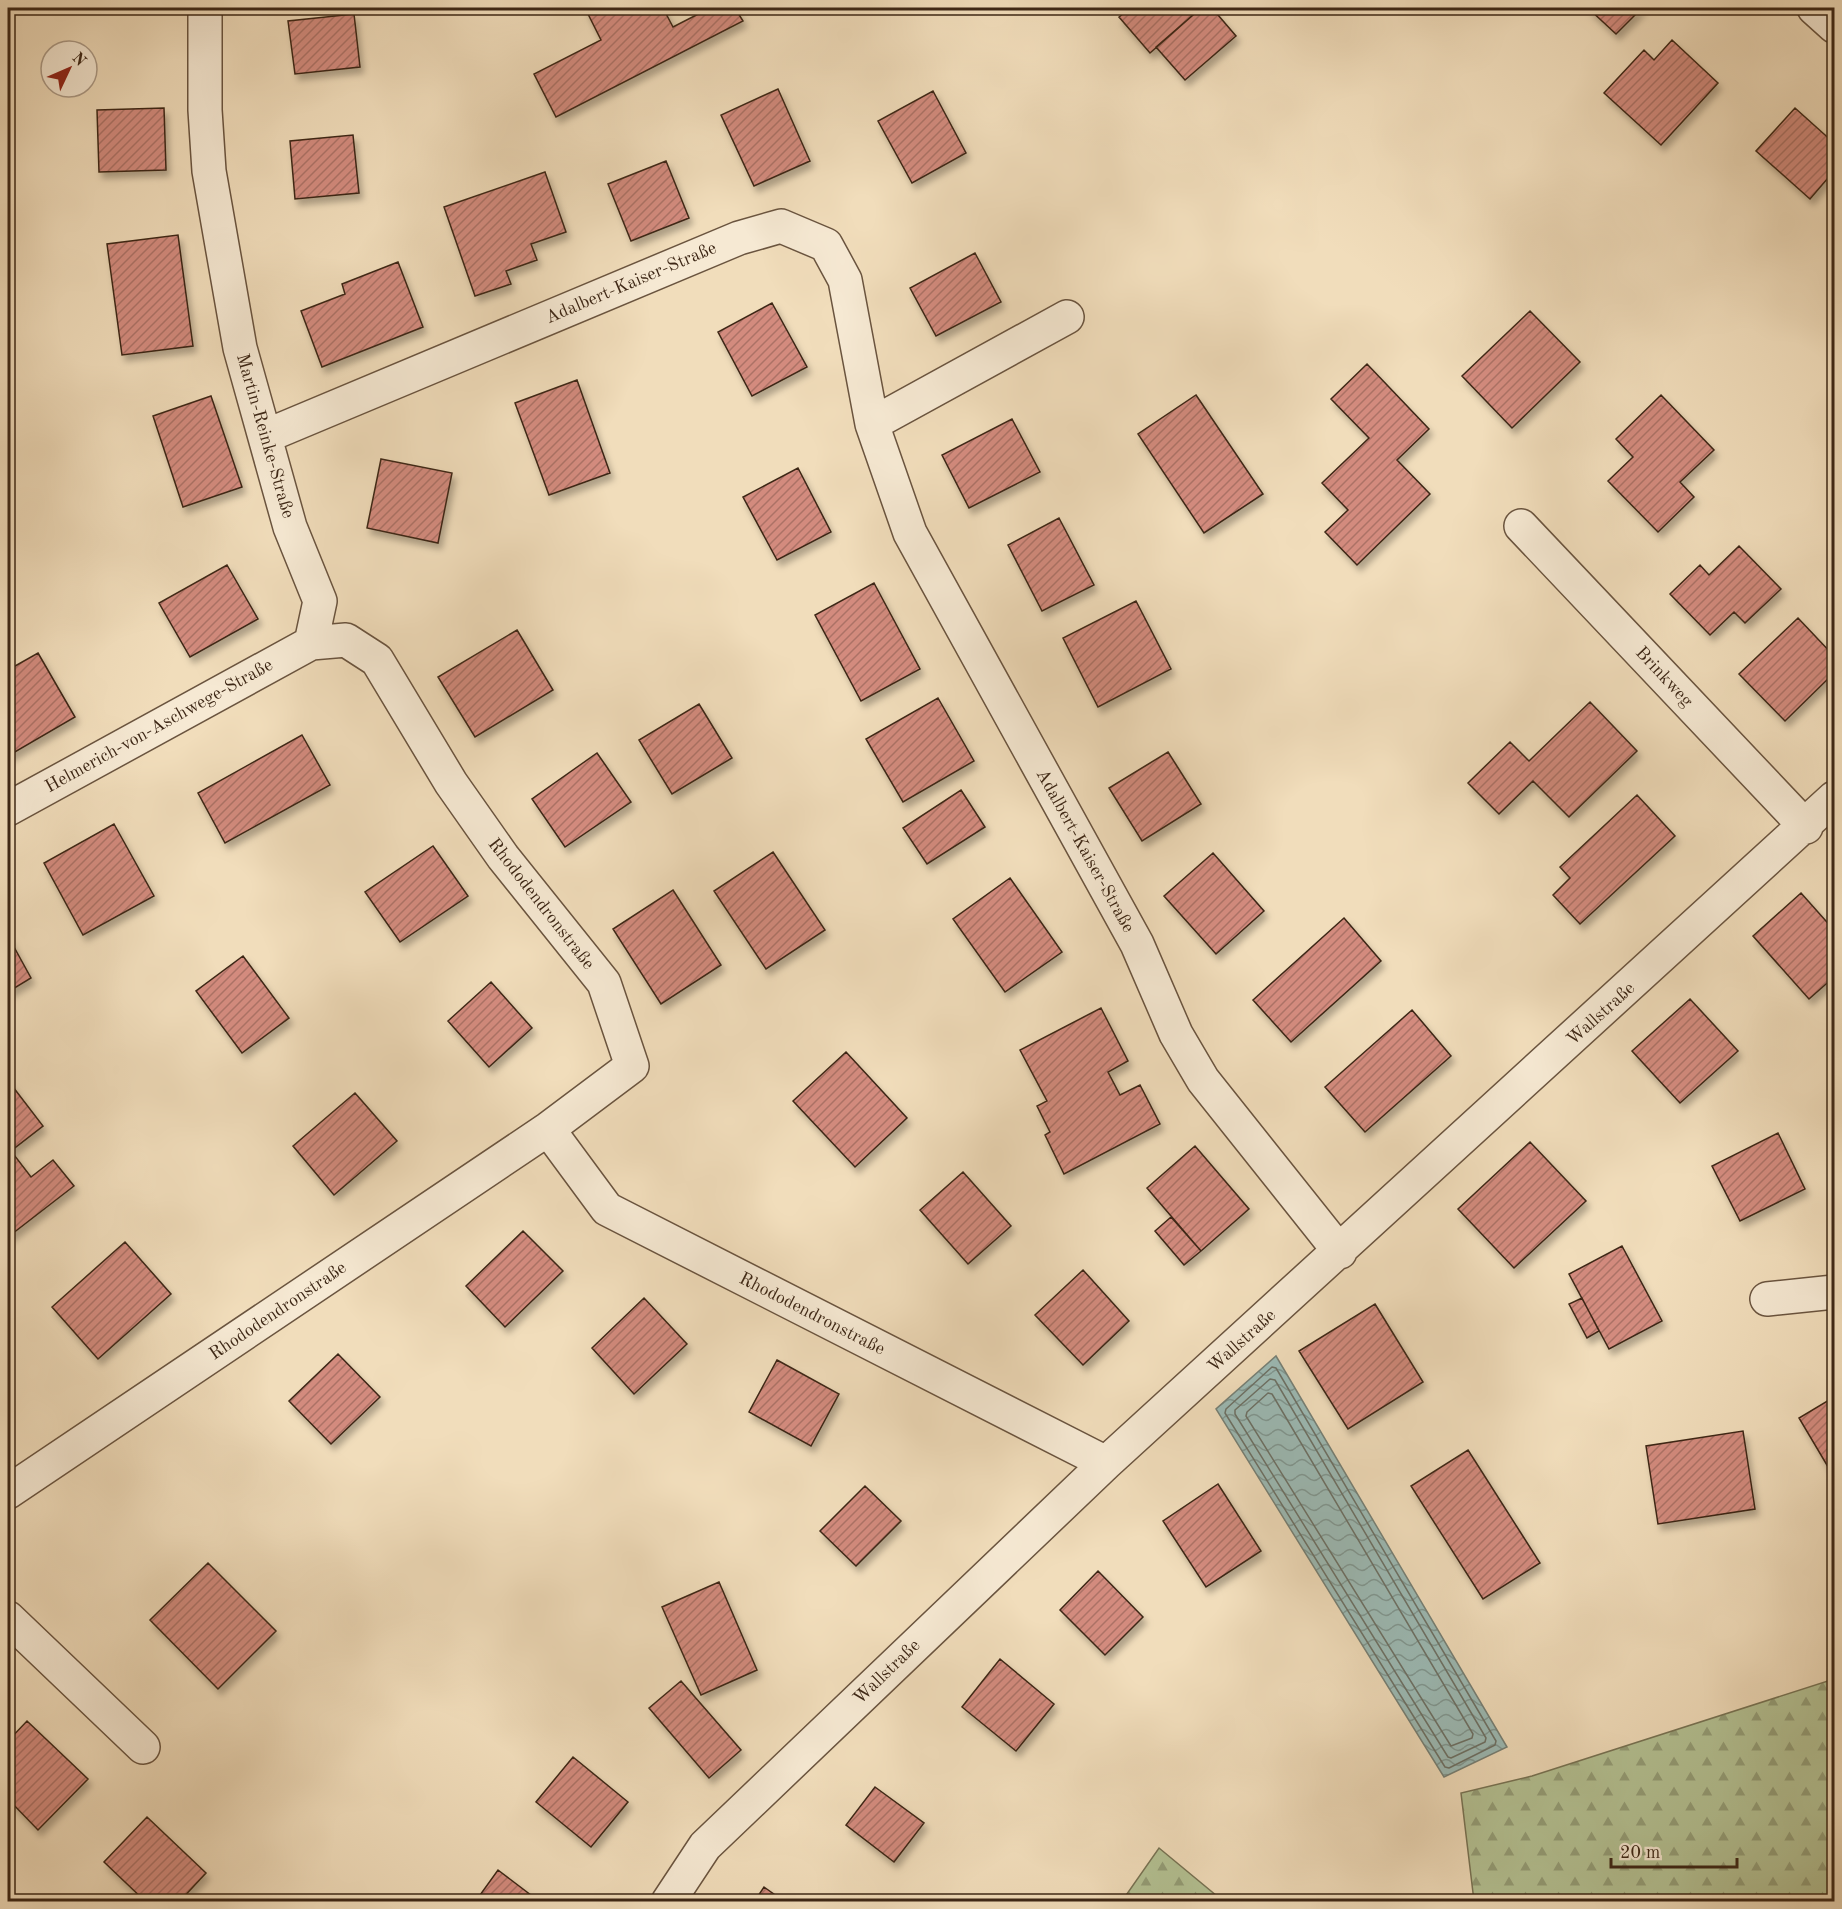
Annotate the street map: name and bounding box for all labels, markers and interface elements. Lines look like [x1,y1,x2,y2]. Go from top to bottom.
north arrow [39,39,99,99]
text: N [68,50,89,70]
street label: Adalbert-Kaiser-Straße [543,239,719,327]
street label: Martin-Reinke-Straße [233,352,297,520]
street label: Brinkweg [1632,643,1696,711]
street label: Helmerich-von-Aschwege-Straße [42,656,276,796]
street label: Adalbert-Kaiser-Straße [1033,766,1137,936]
street label: Rhododendronstraße [484,835,598,973]
street label: Wallstraße [1564,979,1638,1049]
street label: Rhododendronstraße [206,1259,350,1363]
street label: Rhododendronstraße [736,1269,888,1359]
street label: Wallstraße [1205,1306,1279,1376]
street label: Wallstraße [850,1636,924,1708]
scale bar [1611,1831,1737,1869]
text: 20 m [1620,1844,1660,1862]

